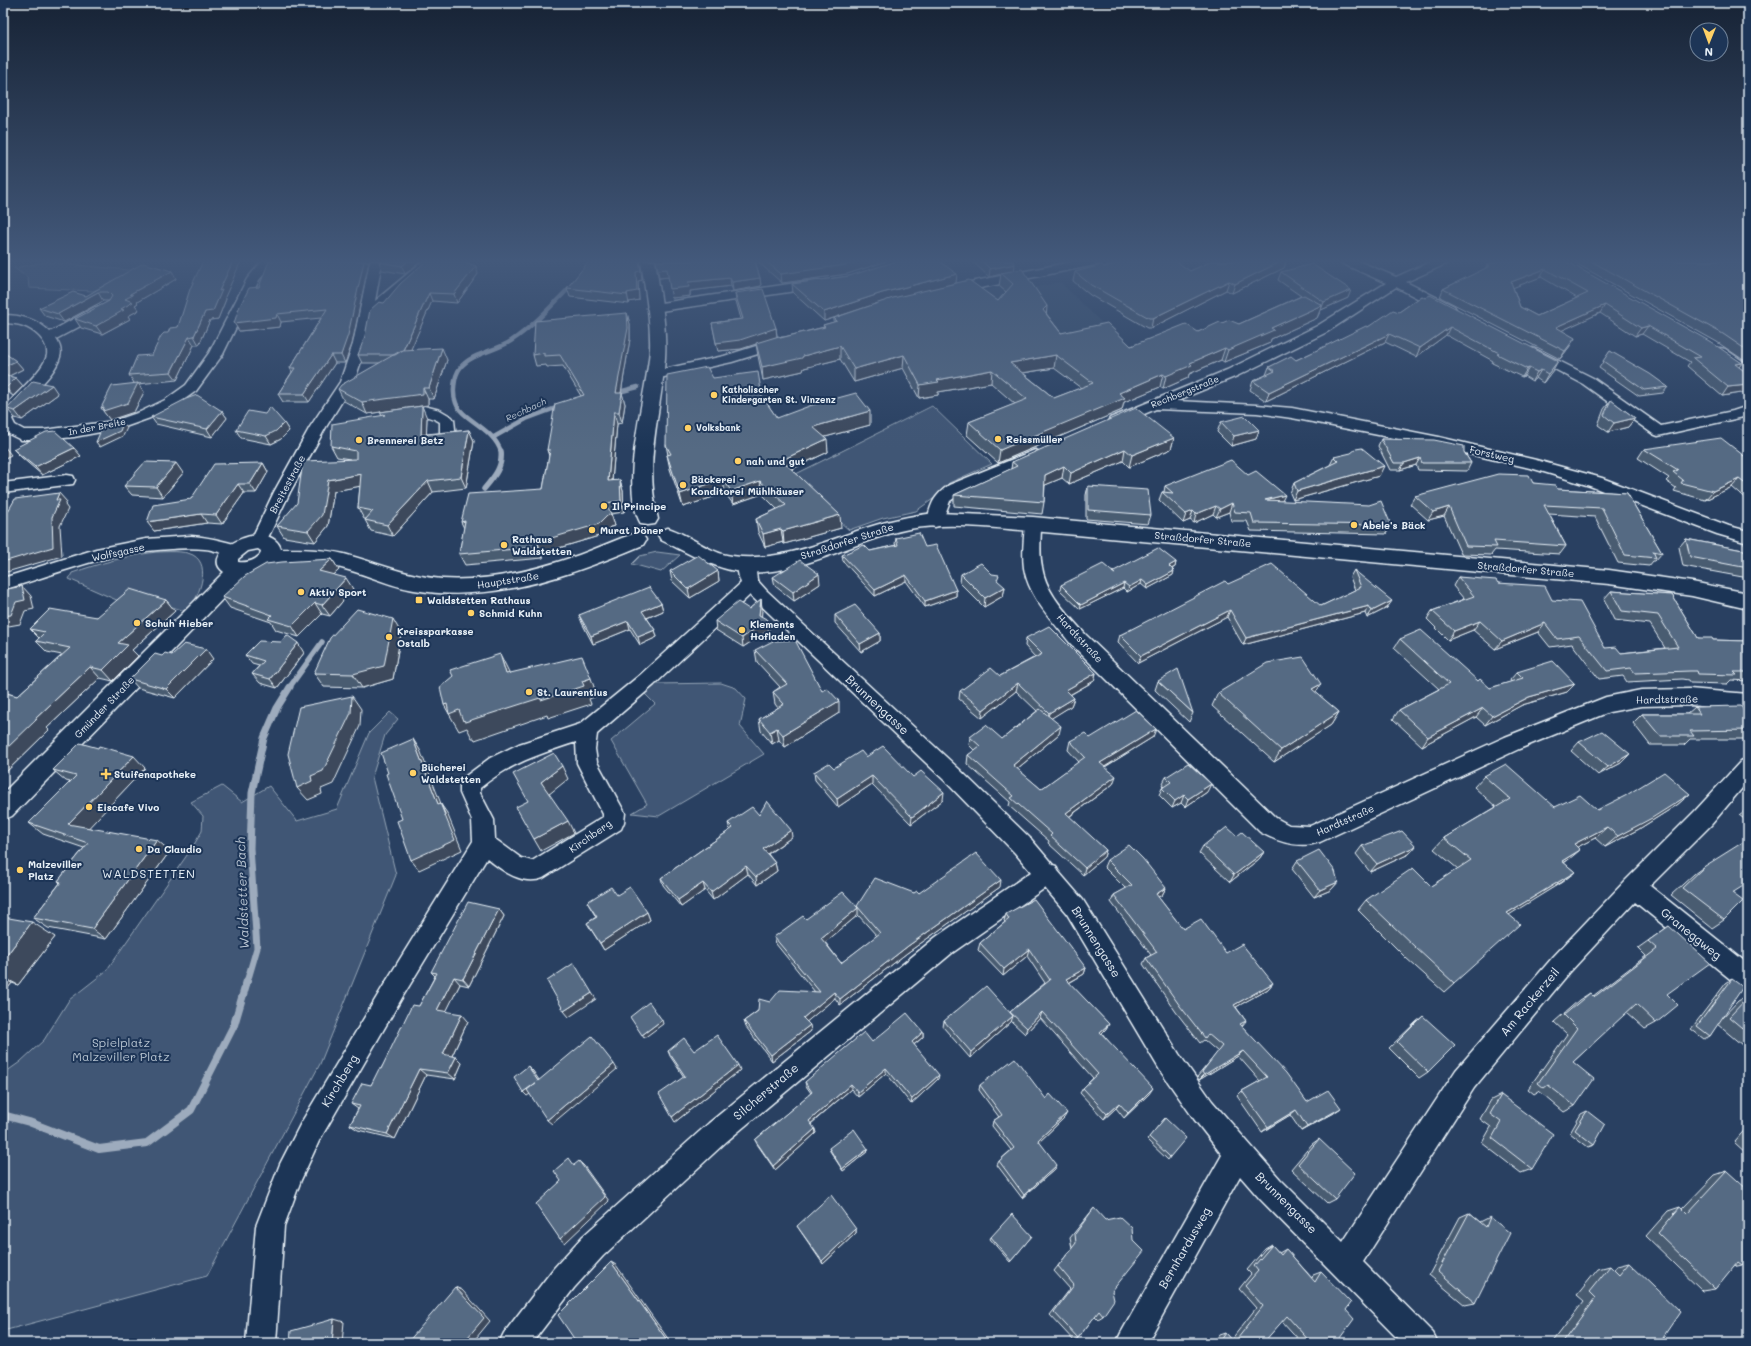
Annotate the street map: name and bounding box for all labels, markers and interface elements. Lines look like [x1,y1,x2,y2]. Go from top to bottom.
north arrow [1689,22,1729,62]
text: N [1705,45,1713,60]
street label: Rechbergstraße [1149,373,1220,410]
place label: Katholischer Kindergarten St. Vinzenz [722,384,836,405]
marker: Katholischer Kindergarten St. Vinzenz [709,390,719,400]
water label: Rechbach [504,395,548,424]
street label: In der Breite [67,416,127,437]
place label: Volksbank [696,422,741,433]
marker: Volksbank [683,423,693,433]
place label: Reissmüller [1006,432,1063,446]
place label: Brennerei Betz [367,433,444,447]
marker: Reissmüller [993,434,1003,444]
marker: Brennerei Betz [354,435,364,445]
street label: Forstweg [1468,442,1516,466]
street label: Breitestraße [266,452,308,516]
place label: nah und gut [746,454,805,468]
marker: nah und gut [733,456,743,466]
place label: Bäckerei - Konditorei Mühlhäuser [691,472,804,498]
marker: Bäckerei - Konditorei Mühlhäuser [678,480,688,490]
place label: Il Principe [612,499,666,513]
marker: Il Principe [599,501,609,511]
place label: Abele's Bäck [1362,518,1426,532]
street label: Straßdorfer Straße [799,519,895,563]
marker: Abele's Bäck [1349,520,1359,530]
place label: Murat Döner [600,523,663,537]
marker: Murat Döner [587,525,597,535]
street label: Straßdorfer Straße [1154,528,1252,550]
place label: Rathaus Waldstetten [512,532,572,558]
street label: Wolfsgasse [90,540,146,564]
marker: Rathaus Waldstetten [499,540,509,550]
street label: Straßdorfer Straße [1477,558,1575,580]
street label: Hauptstraße [476,568,540,592]
place label: Aktiv Sport [309,585,367,599]
marker: Aktiv Sport [296,587,306,597]
place label: Waldstetten Rathaus [427,593,531,607]
marker: Waldstetten Rathaus [414,595,424,605]
place label: Schmid Kuhn [479,606,542,620]
marker: Schmid Kuhn [466,608,476,618]
street label: Hardtstraße [1054,610,1106,666]
place label: Schuh Hieber [145,616,213,630]
place label: Klements Hofladen [750,617,796,643]
marker: Schuh Hieber [132,618,142,628]
place label: Kreissparkasse Ostalb [397,624,473,650]
marker: Klements Hofladen [737,625,747,635]
marker: Kreissparkasse Ostalb [384,632,394,642]
street label: Brunnengasse [843,671,913,738]
street label: Gmünder Straße [71,673,137,741]
place label: St. Laurentius [537,685,608,699]
marker: St. Laurentius [524,687,534,697]
street label: Hardtstraße [1636,691,1698,707]
place label: Bücherei Waldstetten [421,760,481,786]
place label: Stuifenapotheke [114,767,196,781]
marker: Bücherei Waldstetten [408,768,418,778]
marker: Stuifenapotheke [101,769,111,779]
place label: Eiscafe Vivo [97,800,159,814]
street label: Hardtstraße [1314,801,1376,839]
marker: Eiscafe Vivo [84,802,94,812]
street label: Kirchberg [566,816,614,856]
water label: Waldstetter Bach [231,837,252,949]
place label: Da Claudio [147,842,202,856]
marker: Da Claudio [134,844,144,854]
place label: Malzeviller Platz [28,857,82,883]
marker: Malzeviller Platz [15,865,25,875]
district label: WALDSTETTEN [102,865,196,881]
street label: Brunnengasse [1069,903,1125,980]
street label: Graneggweg [1658,904,1725,963]
street label: Am Rackerzeil [1496,964,1563,1039]
park label: Spielplatz Malzeviller Platz [72,1034,170,1064]
street label: Kirchberg [317,1051,361,1110]
street label: Silcherstraße [729,1059,801,1123]
street label: Brunnengasse [1252,1168,1321,1237]
street label: Bernhardusweg [1154,1204,1214,1291]

